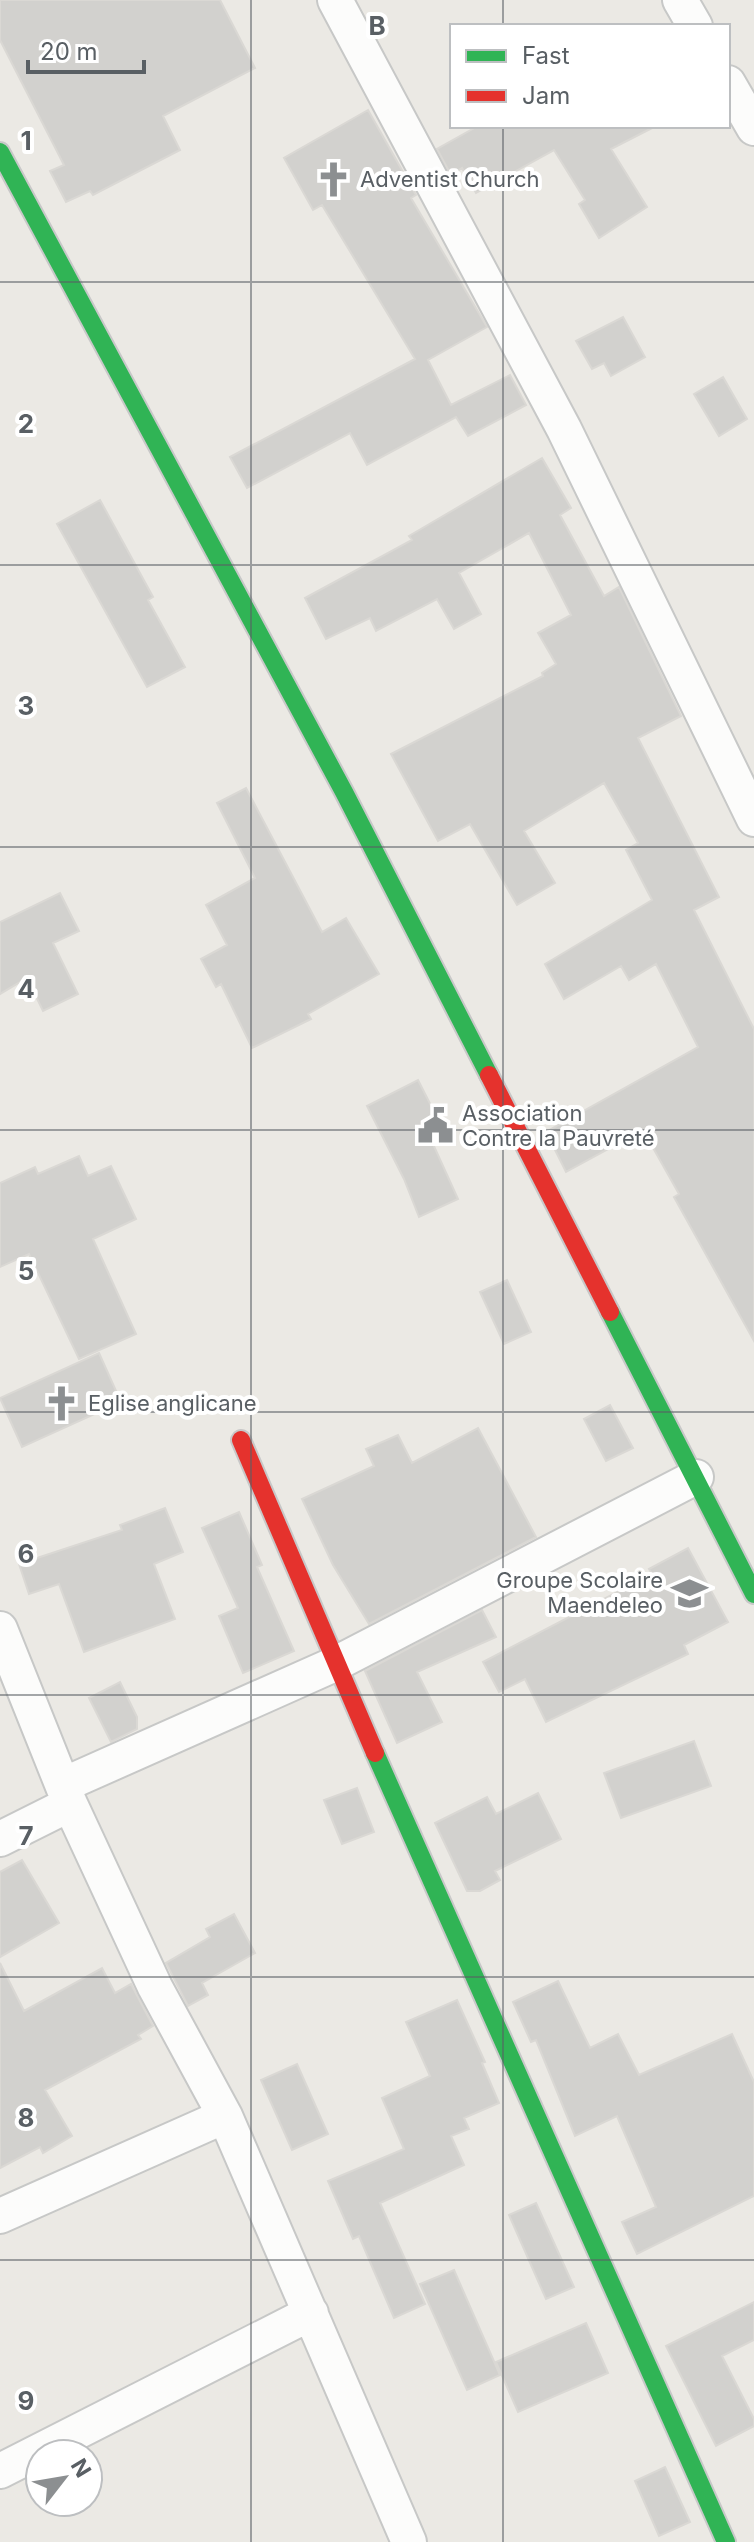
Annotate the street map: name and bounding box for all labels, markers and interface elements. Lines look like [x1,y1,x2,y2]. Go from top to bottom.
text: B [368,10,386,41]
scale bar [28,24,144,74]
legend [450,24,730,128]
text: 20 m [40,37,98,66]
text: Fast [522,41,570,70]
text: Jam [522,81,570,110]
text: 1 [20,125,32,156]
church icon: Adventist Church [315,160,353,198]
place label: Adventist Church [360,166,540,192]
text: 2 [18,408,34,439]
text: 3 [18,690,34,721]
text: 4 [17,973,35,1004]
place label: Association Contre la Pauvreté [462,1100,655,1151]
public building icon: Association Contre la Pauvreté [417,1107,455,1145]
text: 5 [18,1255,34,1286]
church icon: Eglise anglicane [43,1384,81,1422]
place label: Eglise anglicane [88,1390,256,1416]
text: 6 [18,1538,34,1569]
place label: Groupe Scolaire Maendeleo [496,1567,663,1618]
school or university icon: Groupe Scolaire Maendeleo [670,1574,708,1612]
text: 7 [18,1820,34,1851]
text: 8 [18,2102,34,2133]
text: 9 [18,2385,34,2416]
north arrow [24,2438,104,2518]
text: N [66,2454,97,2482]

